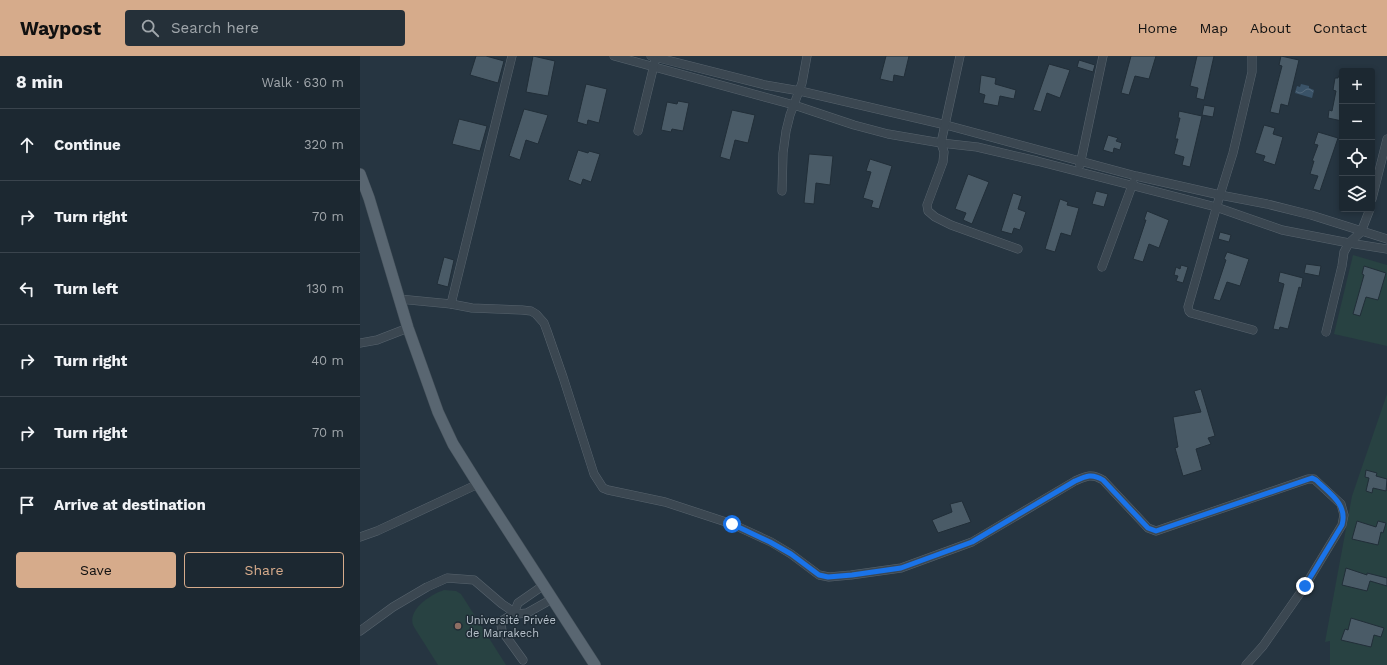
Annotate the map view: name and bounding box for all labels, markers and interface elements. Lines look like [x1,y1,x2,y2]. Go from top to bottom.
search box [125,10,405,46]
text: Waypost [20,17,101,40]
icon: search [139,17,161,39]
text: Search here [171,19,259,37]
text: Home [1137,20,1177,36]
text: Map [1199,20,1228,36]
text: About [1250,20,1291,36]
text: Contact [1313,20,1367,36]
map controls [1339,68,1375,212]
button: + [1339,68,1375,104]
text: 8 min [16,72,63,92]
text: Walk · 630 m [261,75,344,90]
button: − [1339,104,1375,140]
icon: ahead [16,134,38,156]
text: Continue [54,136,121,154]
text: 320 m [304,137,344,152]
button: locate [1339,140,1375,176]
button: layers [1339,176,1375,212]
icon: right [16,206,38,228]
text: Turn right [54,208,127,226]
text: 70 m [312,209,344,224]
icon: left [16,278,38,300]
text: Turn left [54,280,118,298]
text: 130 m [306,281,344,296]
icon: right [16,350,38,372]
text: Turn right [54,352,127,370]
text: 40 m [311,353,344,368]
icon: right [16,422,38,444]
text: Turn right [54,424,127,442]
text: 70 m [312,425,344,440]
icon: arrive [16,494,38,516]
text: Arrive at destination [54,496,206,514]
route start [723,515,741,533]
button: Save [16,552,176,588]
button: Share [184,552,344,588]
route end [1296,577,1314,595]
place label: Université Privée de Marrakech [466,614,556,640]
marker: Université Privée de Marrakech [453,621,463,631]

